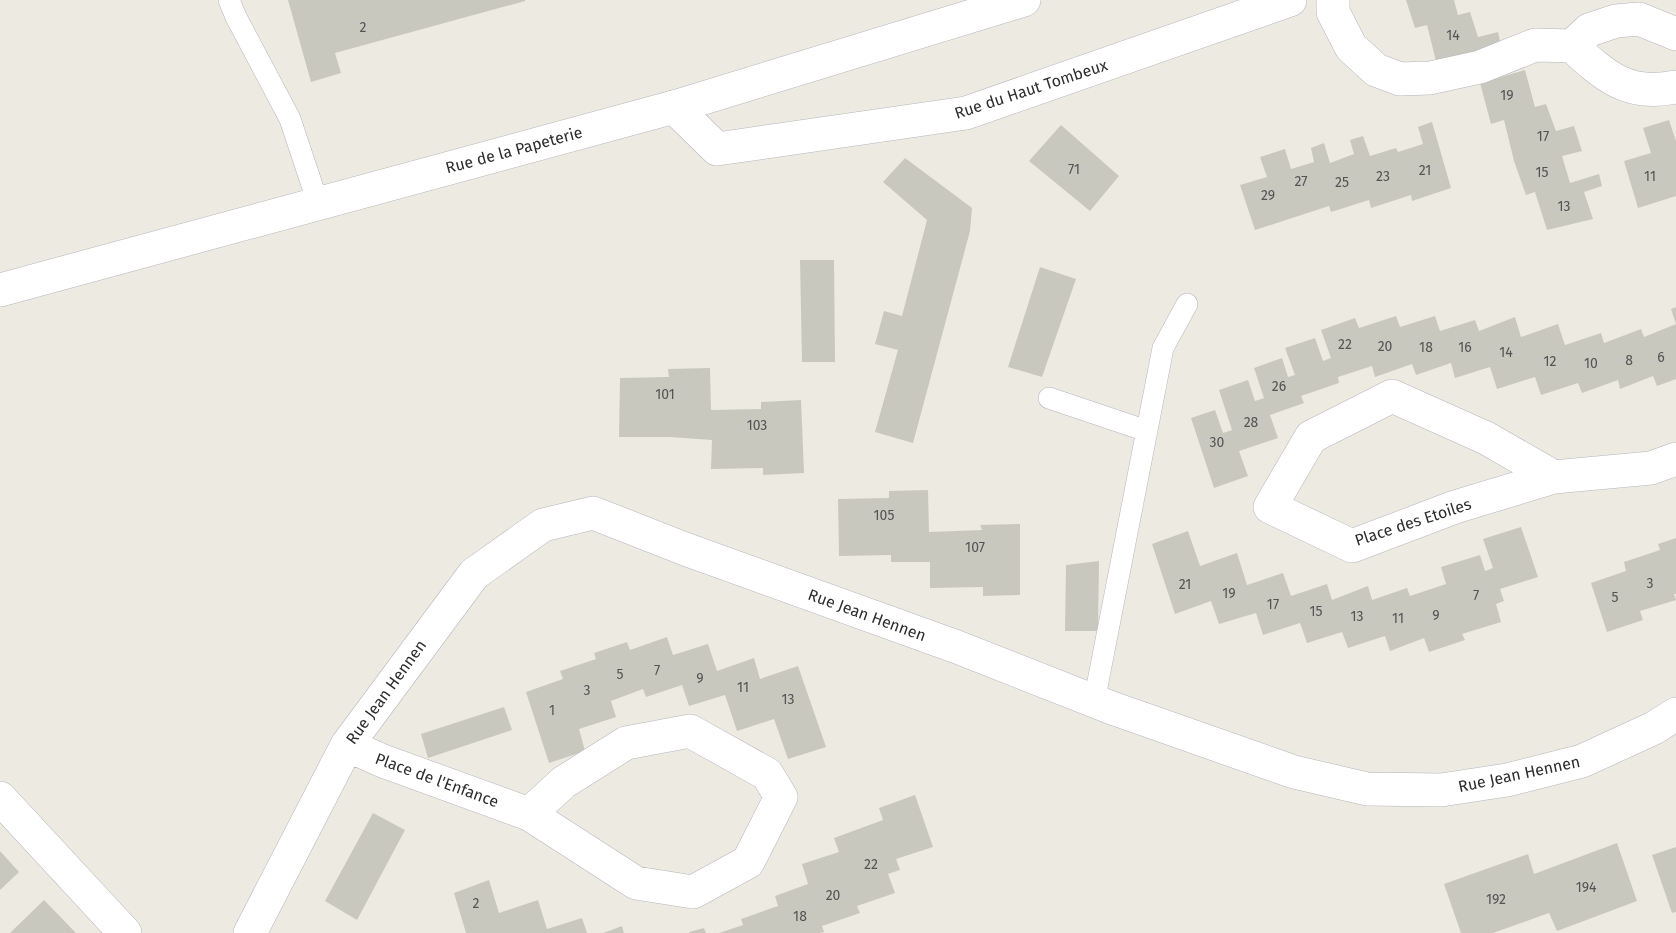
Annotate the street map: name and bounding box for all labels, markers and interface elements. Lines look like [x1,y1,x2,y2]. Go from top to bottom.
house number: 2 [360,19,367,36]
house number: 14 [1446,27,1460,44]
street label: Rue du Haut Tombeux [952,55,1110,123]
house number: 19 [1500,87,1514,104]
street label: Rue de la Papeterie [443,123,585,177]
house number: 17 [1537,128,1549,145]
house number: 71 [1068,161,1080,178]
house number: 21 [1419,162,1431,179]
house number: 15 [1535,164,1549,181]
house number: 23 [1376,168,1390,185]
house number: 11 [1644,168,1656,185]
house number: 27 [1294,173,1308,190]
house number: 25 [1335,174,1349,191]
house number: 29 [1261,187,1275,204]
house number: 13 [1557,198,1571,215]
house number: 22 [1338,336,1352,353]
house number: 20 [1378,338,1393,355]
house number: 18 [1419,339,1433,356]
house number: 16 [1458,339,1472,356]
house number: 14 [1499,344,1513,361]
house number: 6 [1657,349,1665,366]
house number: 8 [1625,352,1633,369]
house number: 12 [1544,353,1557,370]
house number: 10 [1584,355,1598,372]
house number: 26 [1272,378,1286,395]
house number: 101 [655,386,675,403]
house number: 28 [1244,414,1259,431]
house number: 103 [747,417,767,434]
house number: 30 [1210,434,1225,451]
street label: Place des Etoiles [1352,494,1474,550]
house number: 105 [874,507,894,524]
house number: 107 [965,539,985,556]
house number: 3 [1647,575,1654,592]
house number: 21 [1179,576,1191,593]
street label: Rue Jean Hennen [805,585,929,645]
house number: 19 [1222,585,1236,602]
house number: 7 [1473,587,1479,604]
house number: 5 [1611,589,1619,606]
house number: 17 [1267,596,1279,613]
house number: 15 [1309,603,1323,620]
house number: 9 [1432,607,1440,624]
house number: 13 [1350,608,1364,625]
house number: 11 [1392,610,1404,627]
street label: Rue Jean Hennen [342,636,430,748]
house number: 7 [654,662,660,679]
house number: 5 [616,666,624,683]
house number: 9 [696,670,704,687]
house number: 11 [737,679,749,696]
house number: 3 [584,682,591,699]
house number: 13 [781,691,795,708]
house number: 1 [549,702,555,719]
street label: Place de l'Enfance [373,749,501,811]
street label: Rue Jean Hennen [1456,752,1582,796]
house number: 22 [864,856,878,873]
house number: 194 [1576,879,1597,896]
house number: 20 [826,887,841,904]
house number: 192 [1486,891,1506,908]
house number: 2 [473,895,480,912]
house number: 18 [793,908,807,925]

